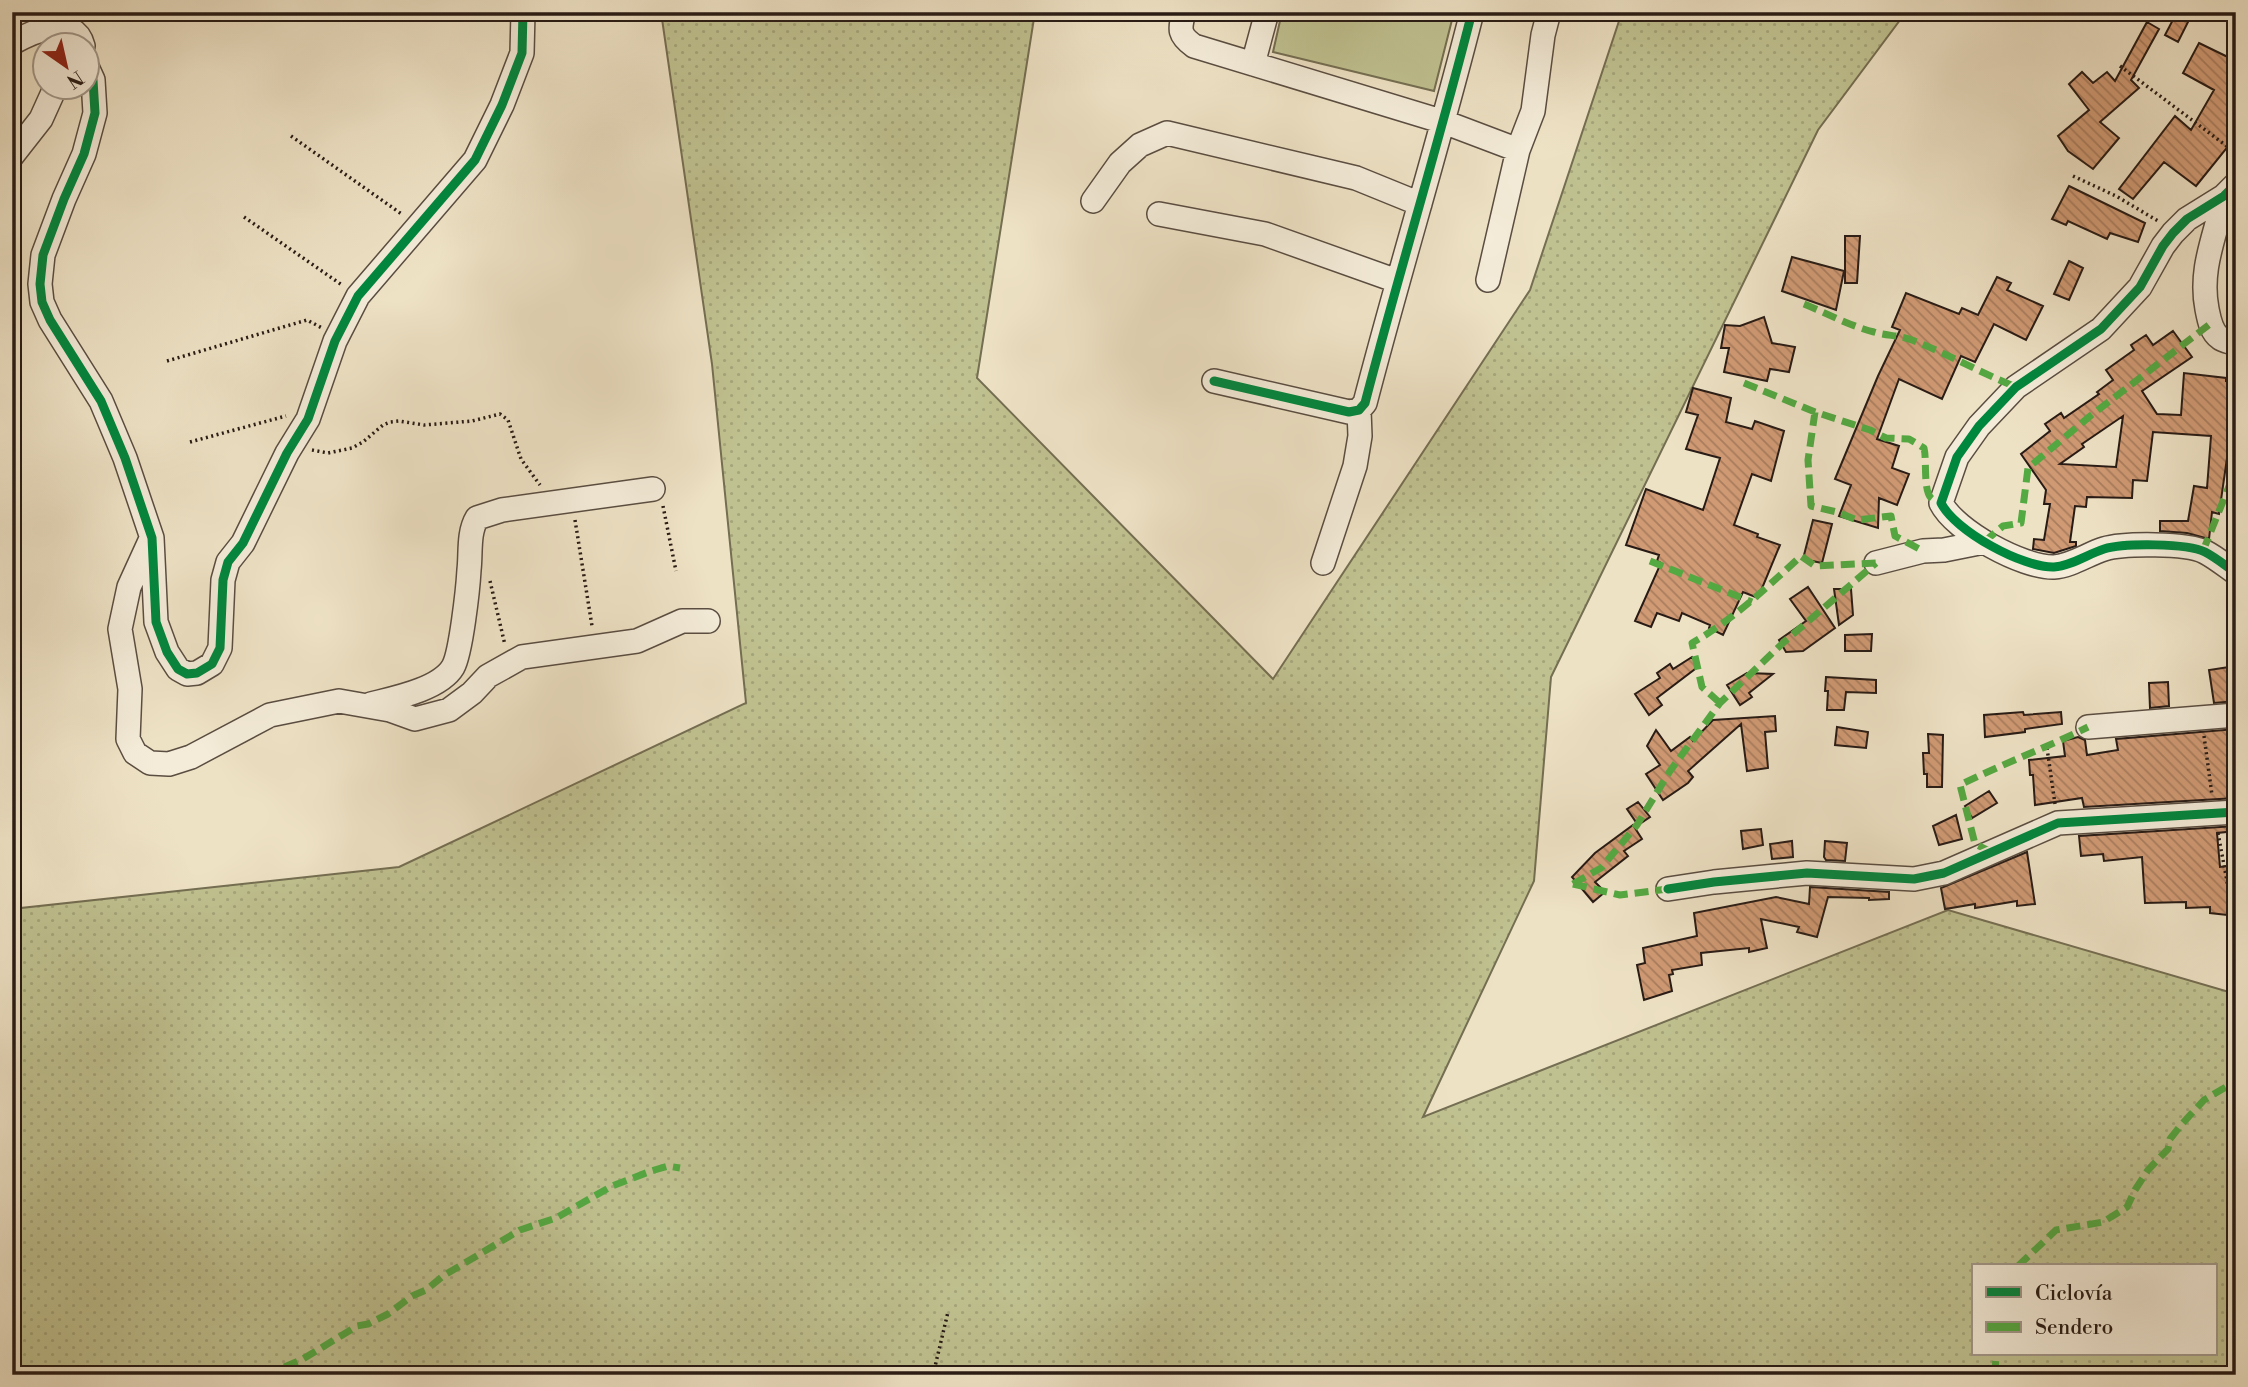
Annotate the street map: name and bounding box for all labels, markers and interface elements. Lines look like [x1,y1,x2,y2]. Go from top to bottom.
north arrow [32,32,102,102]
text: N [62,65,88,93]
legend [1972,1264,2216,1356]
text: Ciclovía [2035,1281,2113,1307]
text: Sendero [2035,1315,2113,1341]

